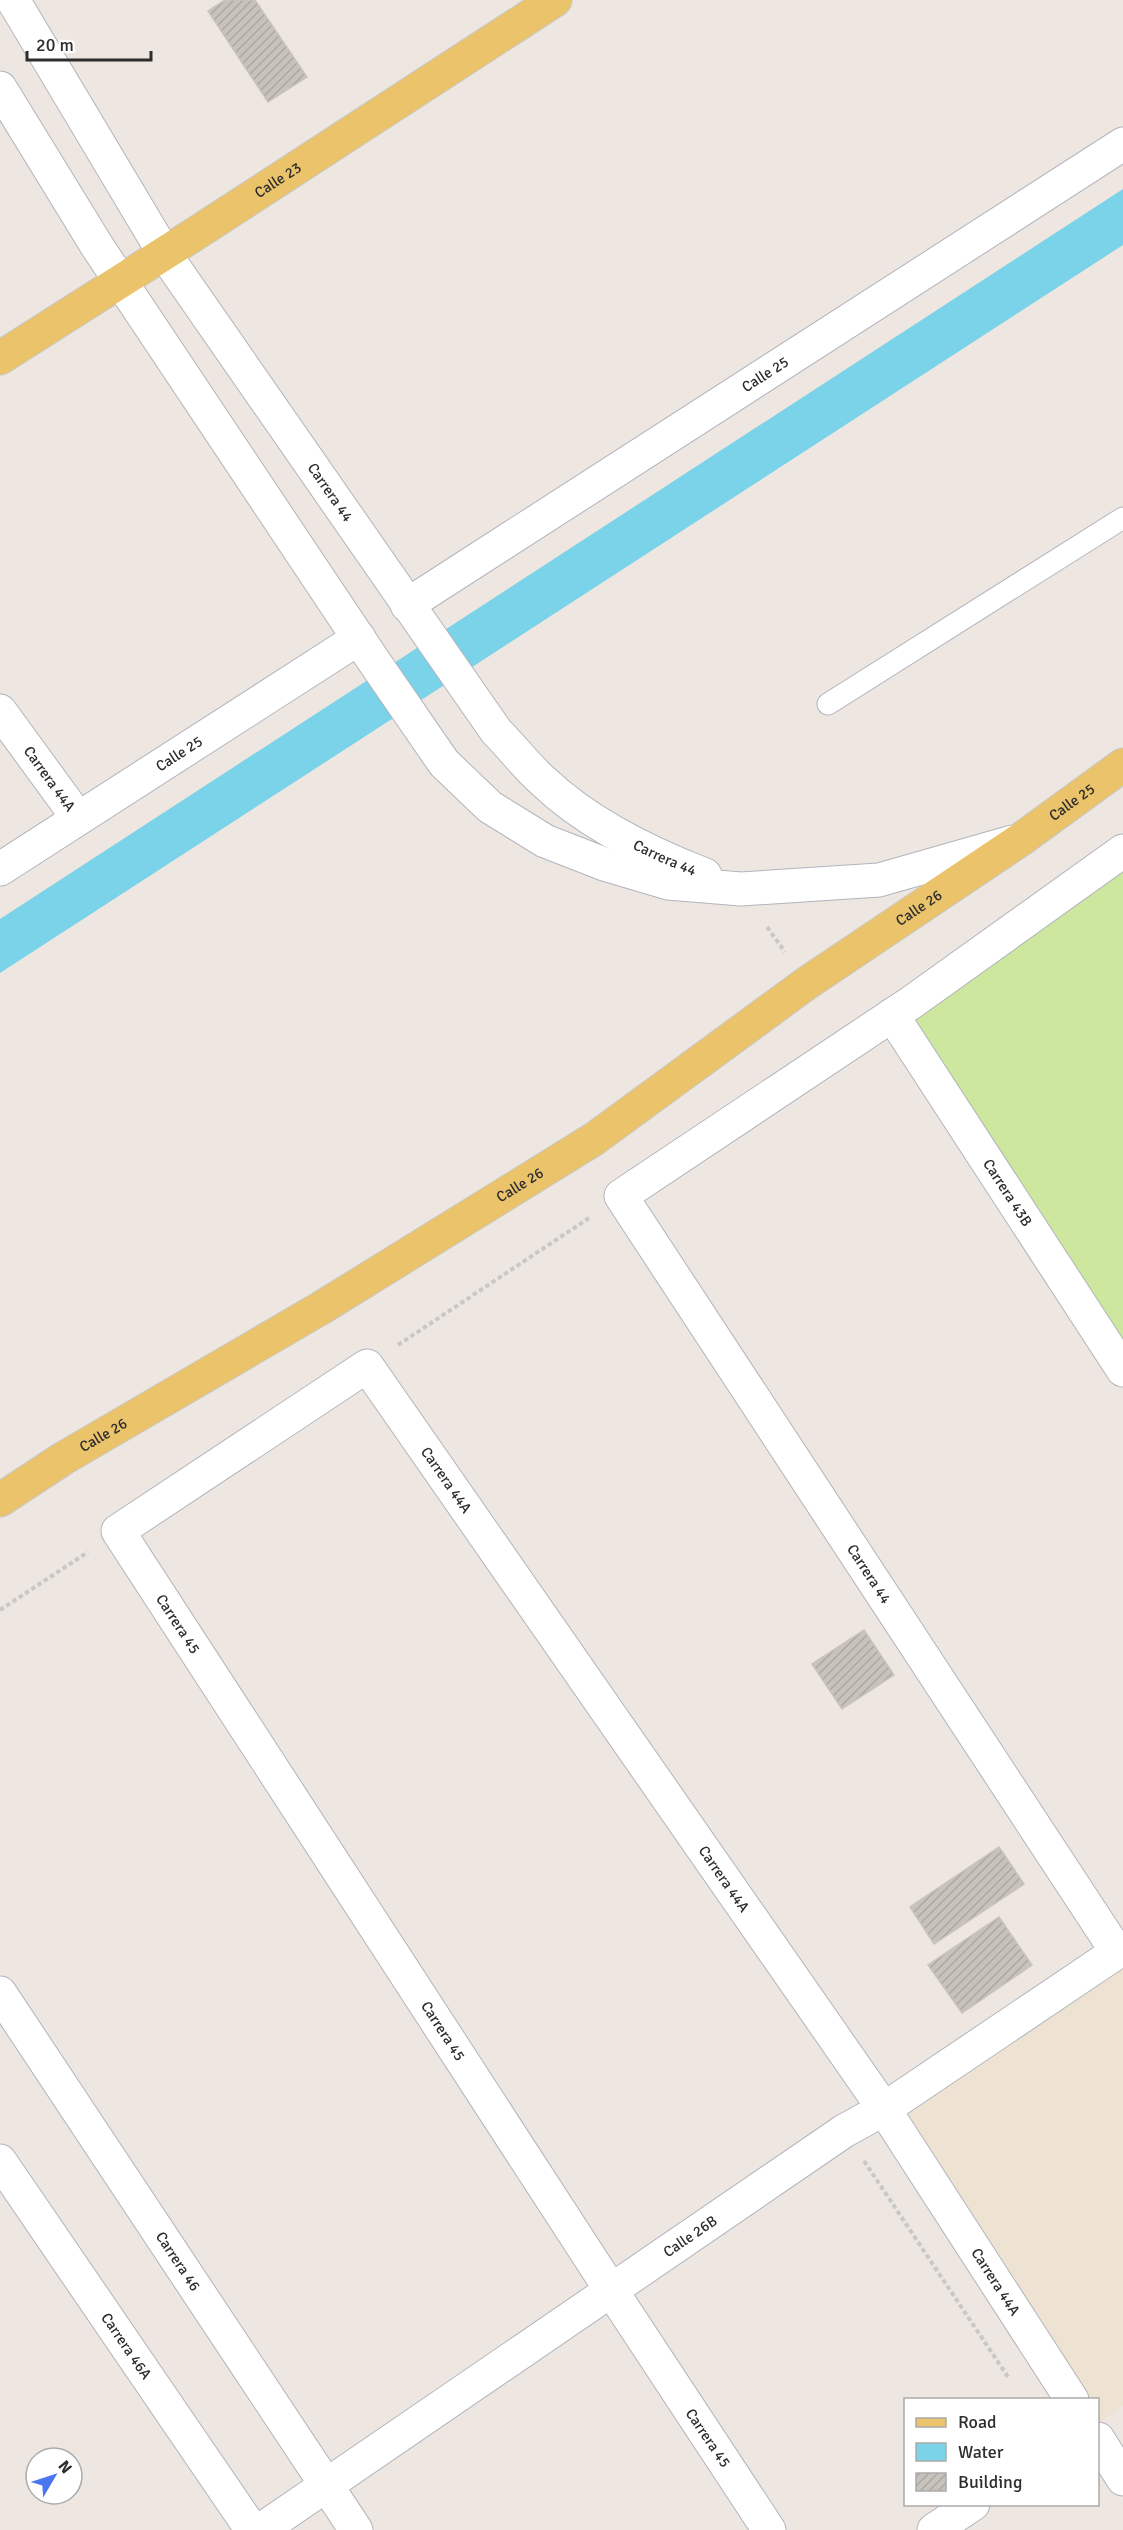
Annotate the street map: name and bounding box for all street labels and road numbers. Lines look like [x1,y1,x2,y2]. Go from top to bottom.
street label: Calle 23 [251,158,305,202]
street label: Calle 25 [738,353,792,396]
street label: Carrera 44 [304,459,357,525]
street label: Calle 25 [152,732,206,775]
street label: Carrera 44A [20,743,79,815]
street label: Calle 25 [1046,780,1098,825]
street label: Carrera 44 [630,836,699,880]
street label: Calle 26 [892,886,946,930]
street label: Carrera 43B [979,1156,1036,1230]
street label: Calle 26 [493,1164,547,1206]
street label: Calle 26 [76,1414,130,1456]
street label: Carrera 44A [417,1443,476,1517]
street label: Carrera 44 [843,1541,895,1607]
street label: Carrera 45 [152,1591,204,1657]
street label: Carrera 44A [695,1842,753,1916]
street label: Carrera 45 [417,1998,469,2064]
street label: Calle 26B [660,2212,720,2261]
street label: Carrera 46 [152,2228,204,2294]
street label: Carrera 44A [967,2245,1024,2319]
street label: Carrera 46A [97,2309,155,2383]
street label: Carrera 45 [682,2405,734,2471]

